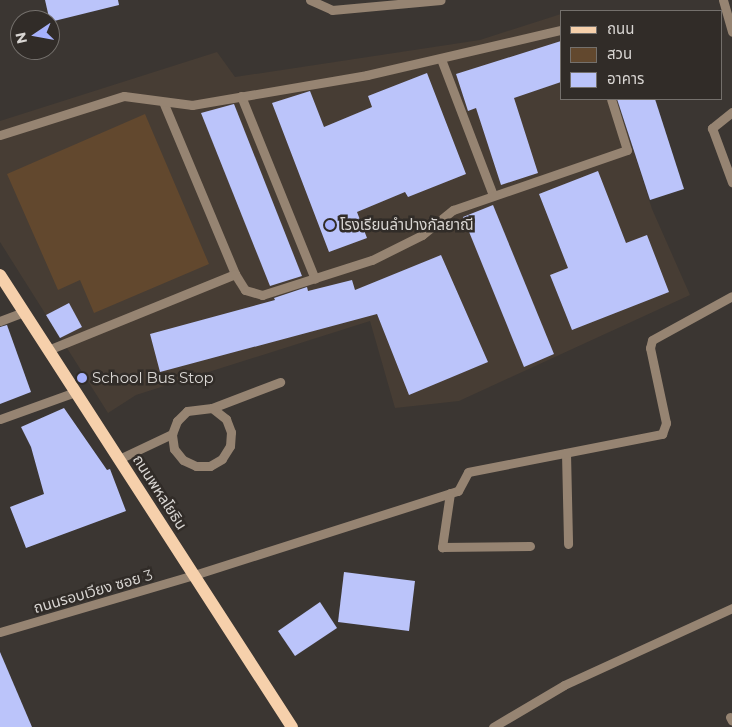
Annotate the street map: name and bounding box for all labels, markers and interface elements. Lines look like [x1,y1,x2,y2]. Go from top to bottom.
north arrow [10,10,60,60]
legend [560,10,722,100]
text: ถนน [607,19,634,38]
text: N [11,31,31,45]
text: สวน [607,44,632,63]
text: อาคาร [607,69,644,88]
place label: โรงเรียนลำปางกัลยาณี [340,216,474,234]
marker: โรงเรียนลำปางกัลยาณี [324,219,336,231]
place label: School Bus Stop [92,369,214,387]
marker: School Bus Stop [76,372,88,384]
street label: ถนนพหลโยธิน [129,451,191,533]
street label: ถนนรอบเวียง ซอย 3 [31,565,155,617]

